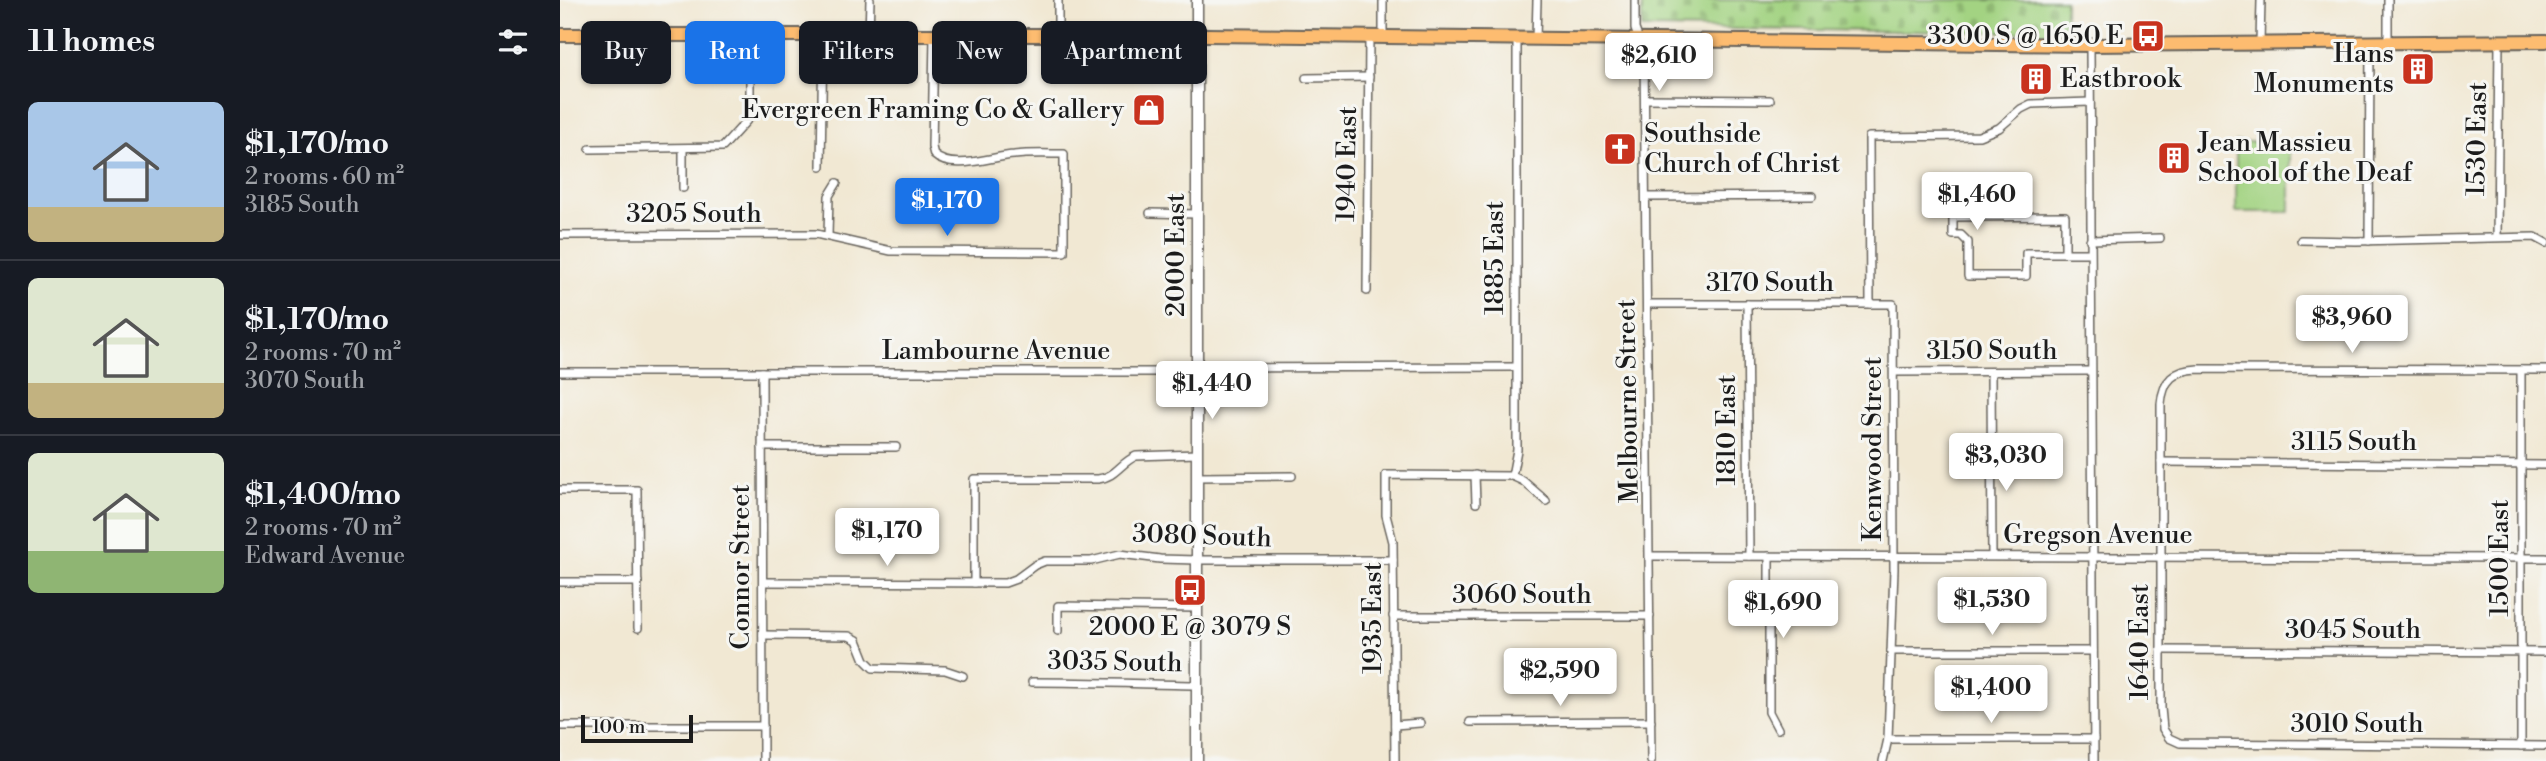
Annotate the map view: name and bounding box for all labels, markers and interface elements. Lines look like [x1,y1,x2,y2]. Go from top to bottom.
bus stop icon: 3300 S @ 1650 E [2129,17,2167,55]
place label: 3300 S @ 1650 E [1927,20,2124,52]
chip: Buy [581,21,671,84]
chip: Rent [685,21,785,84]
chip: Filters [799,21,918,84]
chip: New [932,21,1027,84]
chip: Apartment [1041,21,1207,84]
text: 11 homes [28,23,155,61]
icon: filters [494,23,532,61]
pin: $2,610 [1602,34,1716,93]
place label: Hans Monuments [2254,38,2394,100]
text: $2,610 [1621,42,1697,70]
building icon: Hans Monuments [2399,50,2437,88]
building icon: Eastbrook [2017,60,2055,98]
place label: Eastbrook [2060,63,2182,95]
street label: 1530 East [2460,82,2494,196]
shop icon: Evergreen Framing Co & Gallery [1130,91,1168,129]
place label: Evergreen Framing Co & Gallery [742,94,1124,126]
street label: 1940 East [1330,106,1364,222]
place label: Southside Church of Christ [1644,118,1840,180]
text: $1,170/mo [245,125,389,163]
place label: Jean Massieu School of the Deaf [2197,127,2414,189]
icon: home [84,130,168,214]
church icon: Southside Church of Christ [1601,130,1639,168]
building icon: Jean Massieu School of the Deaf [2155,139,2193,177]
text: 2 rooms · 60 m² [245,163,404,191]
pin: $1,460 [1920,173,2034,232]
pin: $1,170 [890,178,1004,238]
text: $1,460 [1938,181,2016,209]
text: $1,170 [911,187,983,215]
text: 3185 South [245,191,359,219]
street label: 2000 East [1160,193,1192,317]
street label: 3205 South [626,198,762,230]
street label: 1885 East [1479,201,1511,315]
street label: 3170 South [1706,267,1834,299]
pin: $3,960 [2295,296,2409,355]
street label: Melbourne Street [1610,299,1646,503]
text: $1,170/mo [245,301,389,339]
text: $3,960 [2312,304,2392,332]
icon: home [84,306,168,390]
street label: Lambourne Avenue [882,335,1110,367]
street label: 3150 South [1926,335,2058,367]
text: 2 rooms · 70 m² [245,339,401,367]
street label: Kenwood Street [1857,356,1889,542]
pin: $1,440 [1155,362,1269,421]
text: 3070 South [245,367,365,395]
text: $1,440 [1172,370,1252,398]
street label: 1810 East [1711,375,1743,486]
street label: 3115 South [2291,426,2417,458]
pin: $3,030 [1949,434,2063,493]
text: $3,030 [1965,442,2047,470]
text: $1,400/mo [245,476,401,514]
icon: home [84,481,168,565]
street label: Connor Street [725,484,757,650]
street label: 1500 East [2484,499,2516,617]
pin: $1,170 [830,508,944,568]
text: 2 rooms · 70 m² [245,514,401,542]
text: $1,170 [851,517,923,545]
street label: 3080 South [1132,518,1272,554]
street label: Gregson Avenue [2003,519,2193,551]
text: Edward Avenue [245,542,405,570]
street label: 1935 East [1357,562,1389,674]
bus stop icon: 2000 E @ 3079 S [1171,571,1209,609]
pin: $1,530 [1935,578,2049,637]
street label: 3060 South [1452,579,1592,611]
pin: $1,690 [1726,580,1840,640]
street label: 1640 East [2124,584,2156,700]
text: $1,530 [1954,586,2030,614]
text: $1,690 [1744,589,1822,617]
place label: 2000 E @ 3079 S [1089,611,1291,643]
street label: 3045 South [2285,614,2421,646]
street label: 3035 South [1047,645,1183,679]
pin: $2,590 [1503,648,1617,708]
text: $2,590 [1520,657,1600,685]
pin: $1,400 [1934,666,2048,725]
text: $1,400 [1951,674,2031,702]
street label: 3010 South [2290,708,2424,740]
scale bar [581,712,693,744]
text: 100 m [592,715,645,739]

